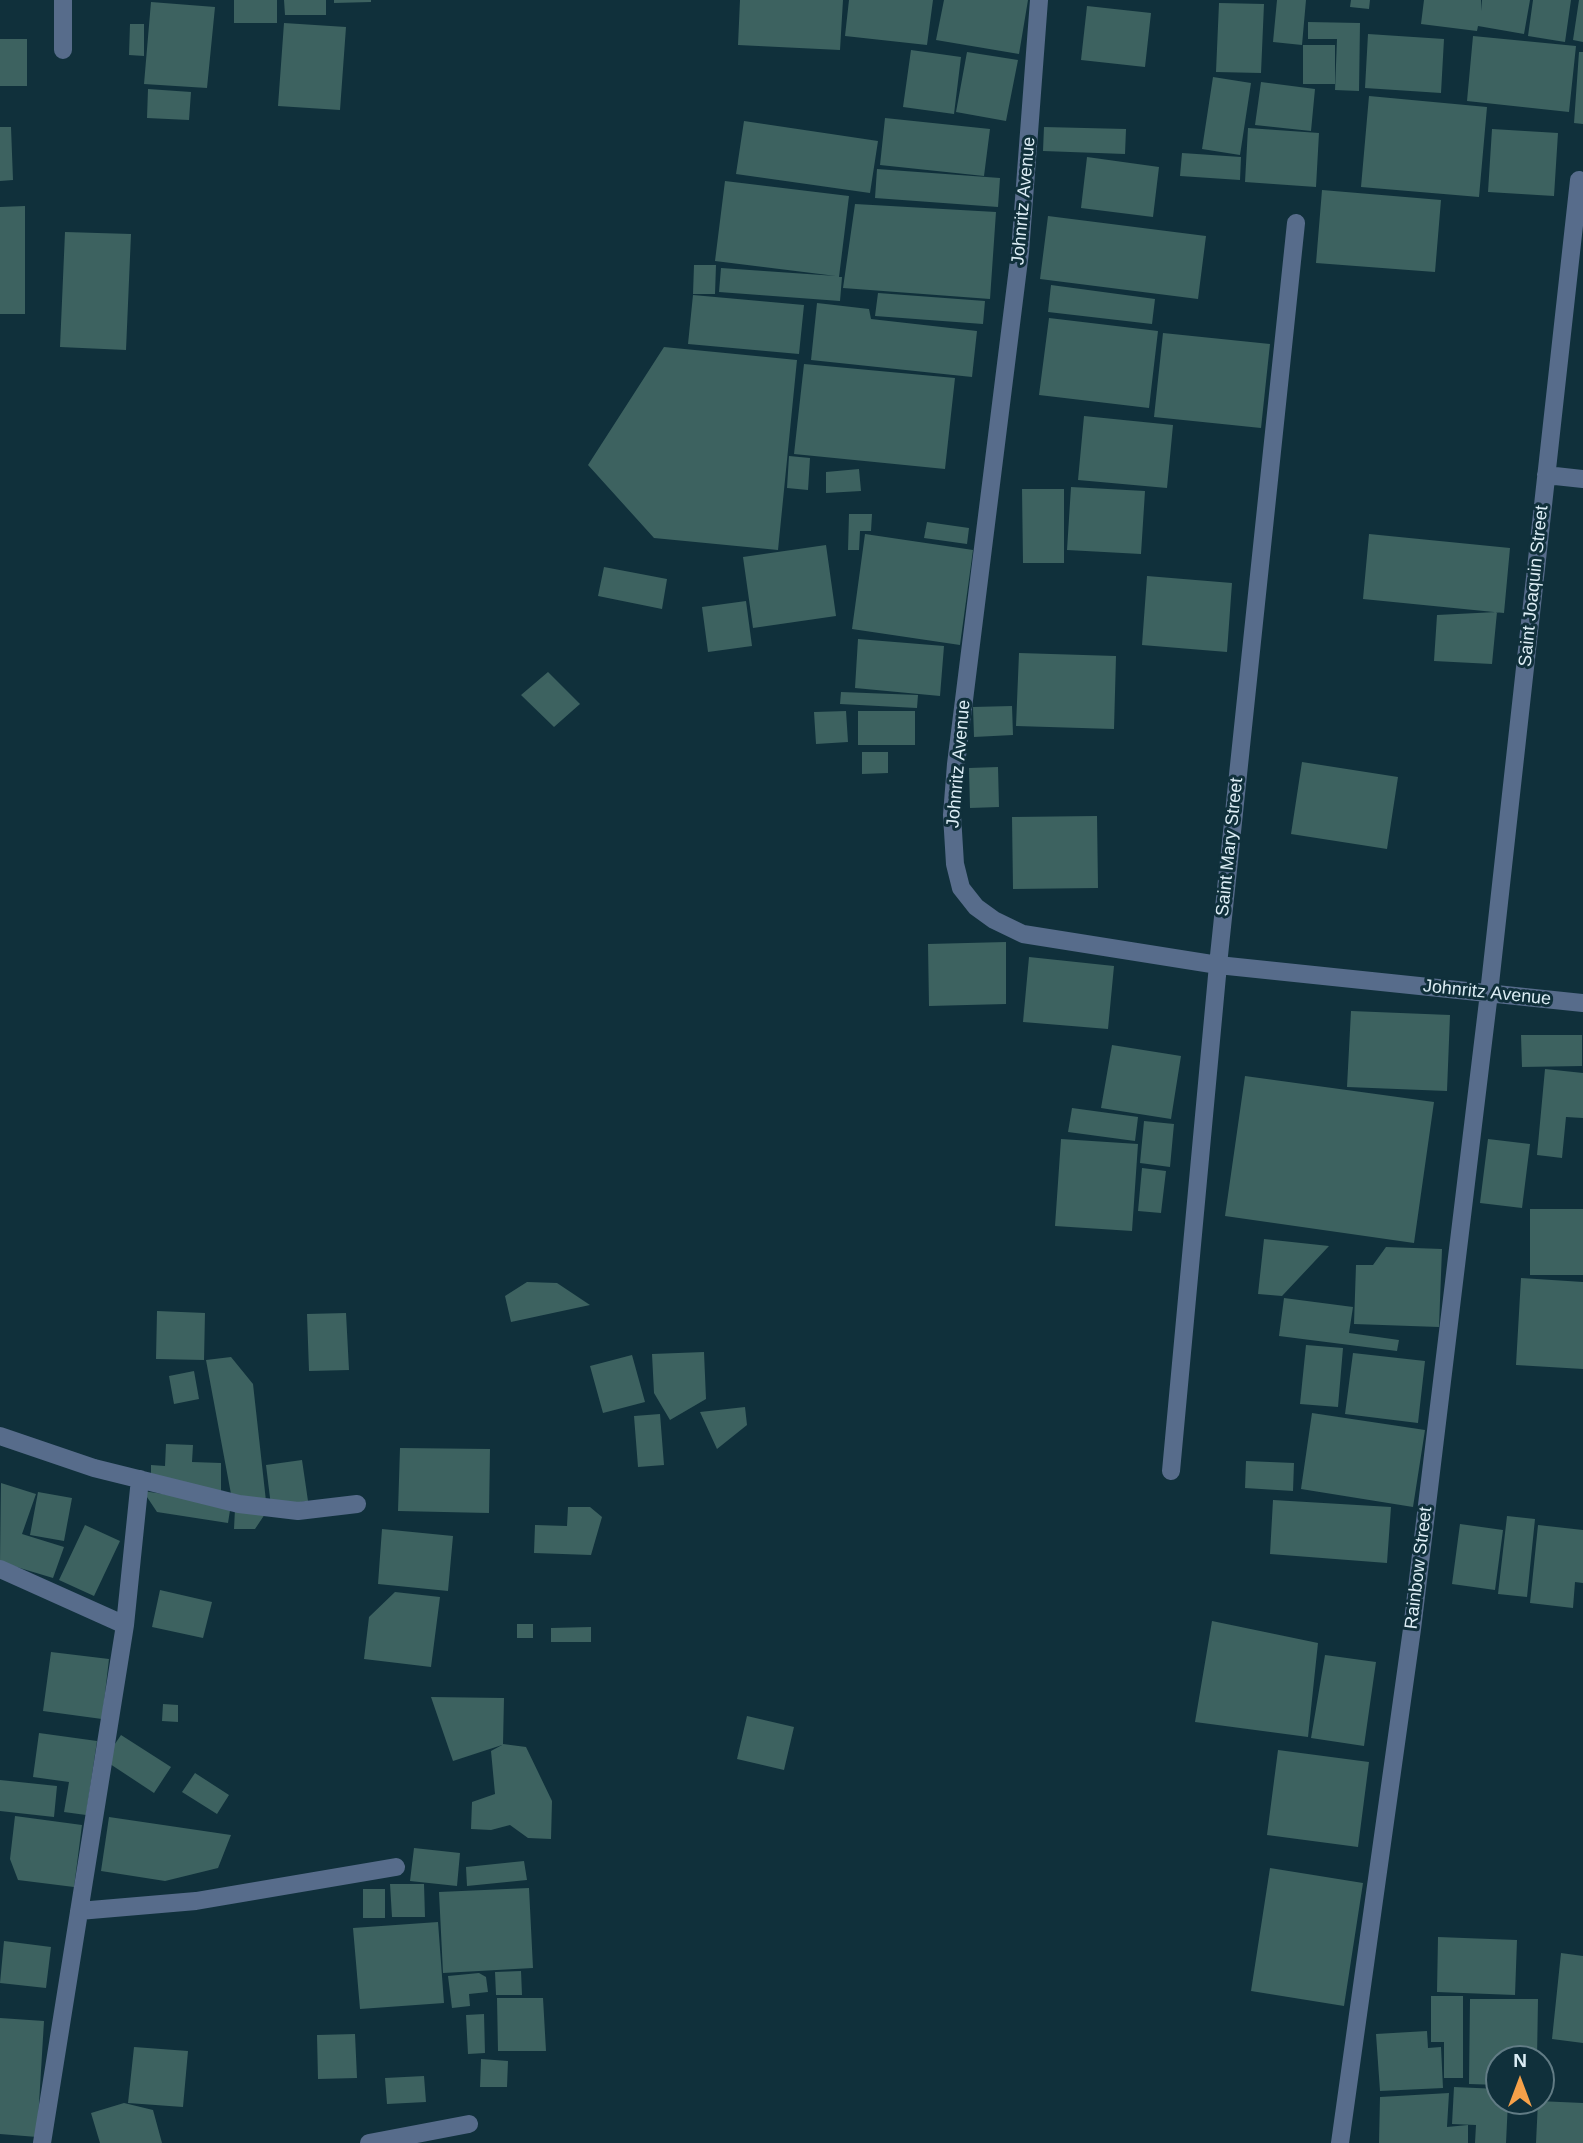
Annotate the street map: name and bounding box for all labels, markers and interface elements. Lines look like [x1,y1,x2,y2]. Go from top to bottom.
street label: Johnritz Avenue [1008,136,1040,266]
street label: Saint Joaquin Street [1515,504,1553,668]
street label: Johnritz Avenue [943,699,975,829]
street label: Saint Mary Street [1212,777,1248,917]
street label: Johnritz Avenue [1422,976,1552,1010]
street label: Rainbow Street [1401,1506,1437,1630]
north arrow [1485,2045,1555,2115]
text: N [1513,2050,1527,2071]

